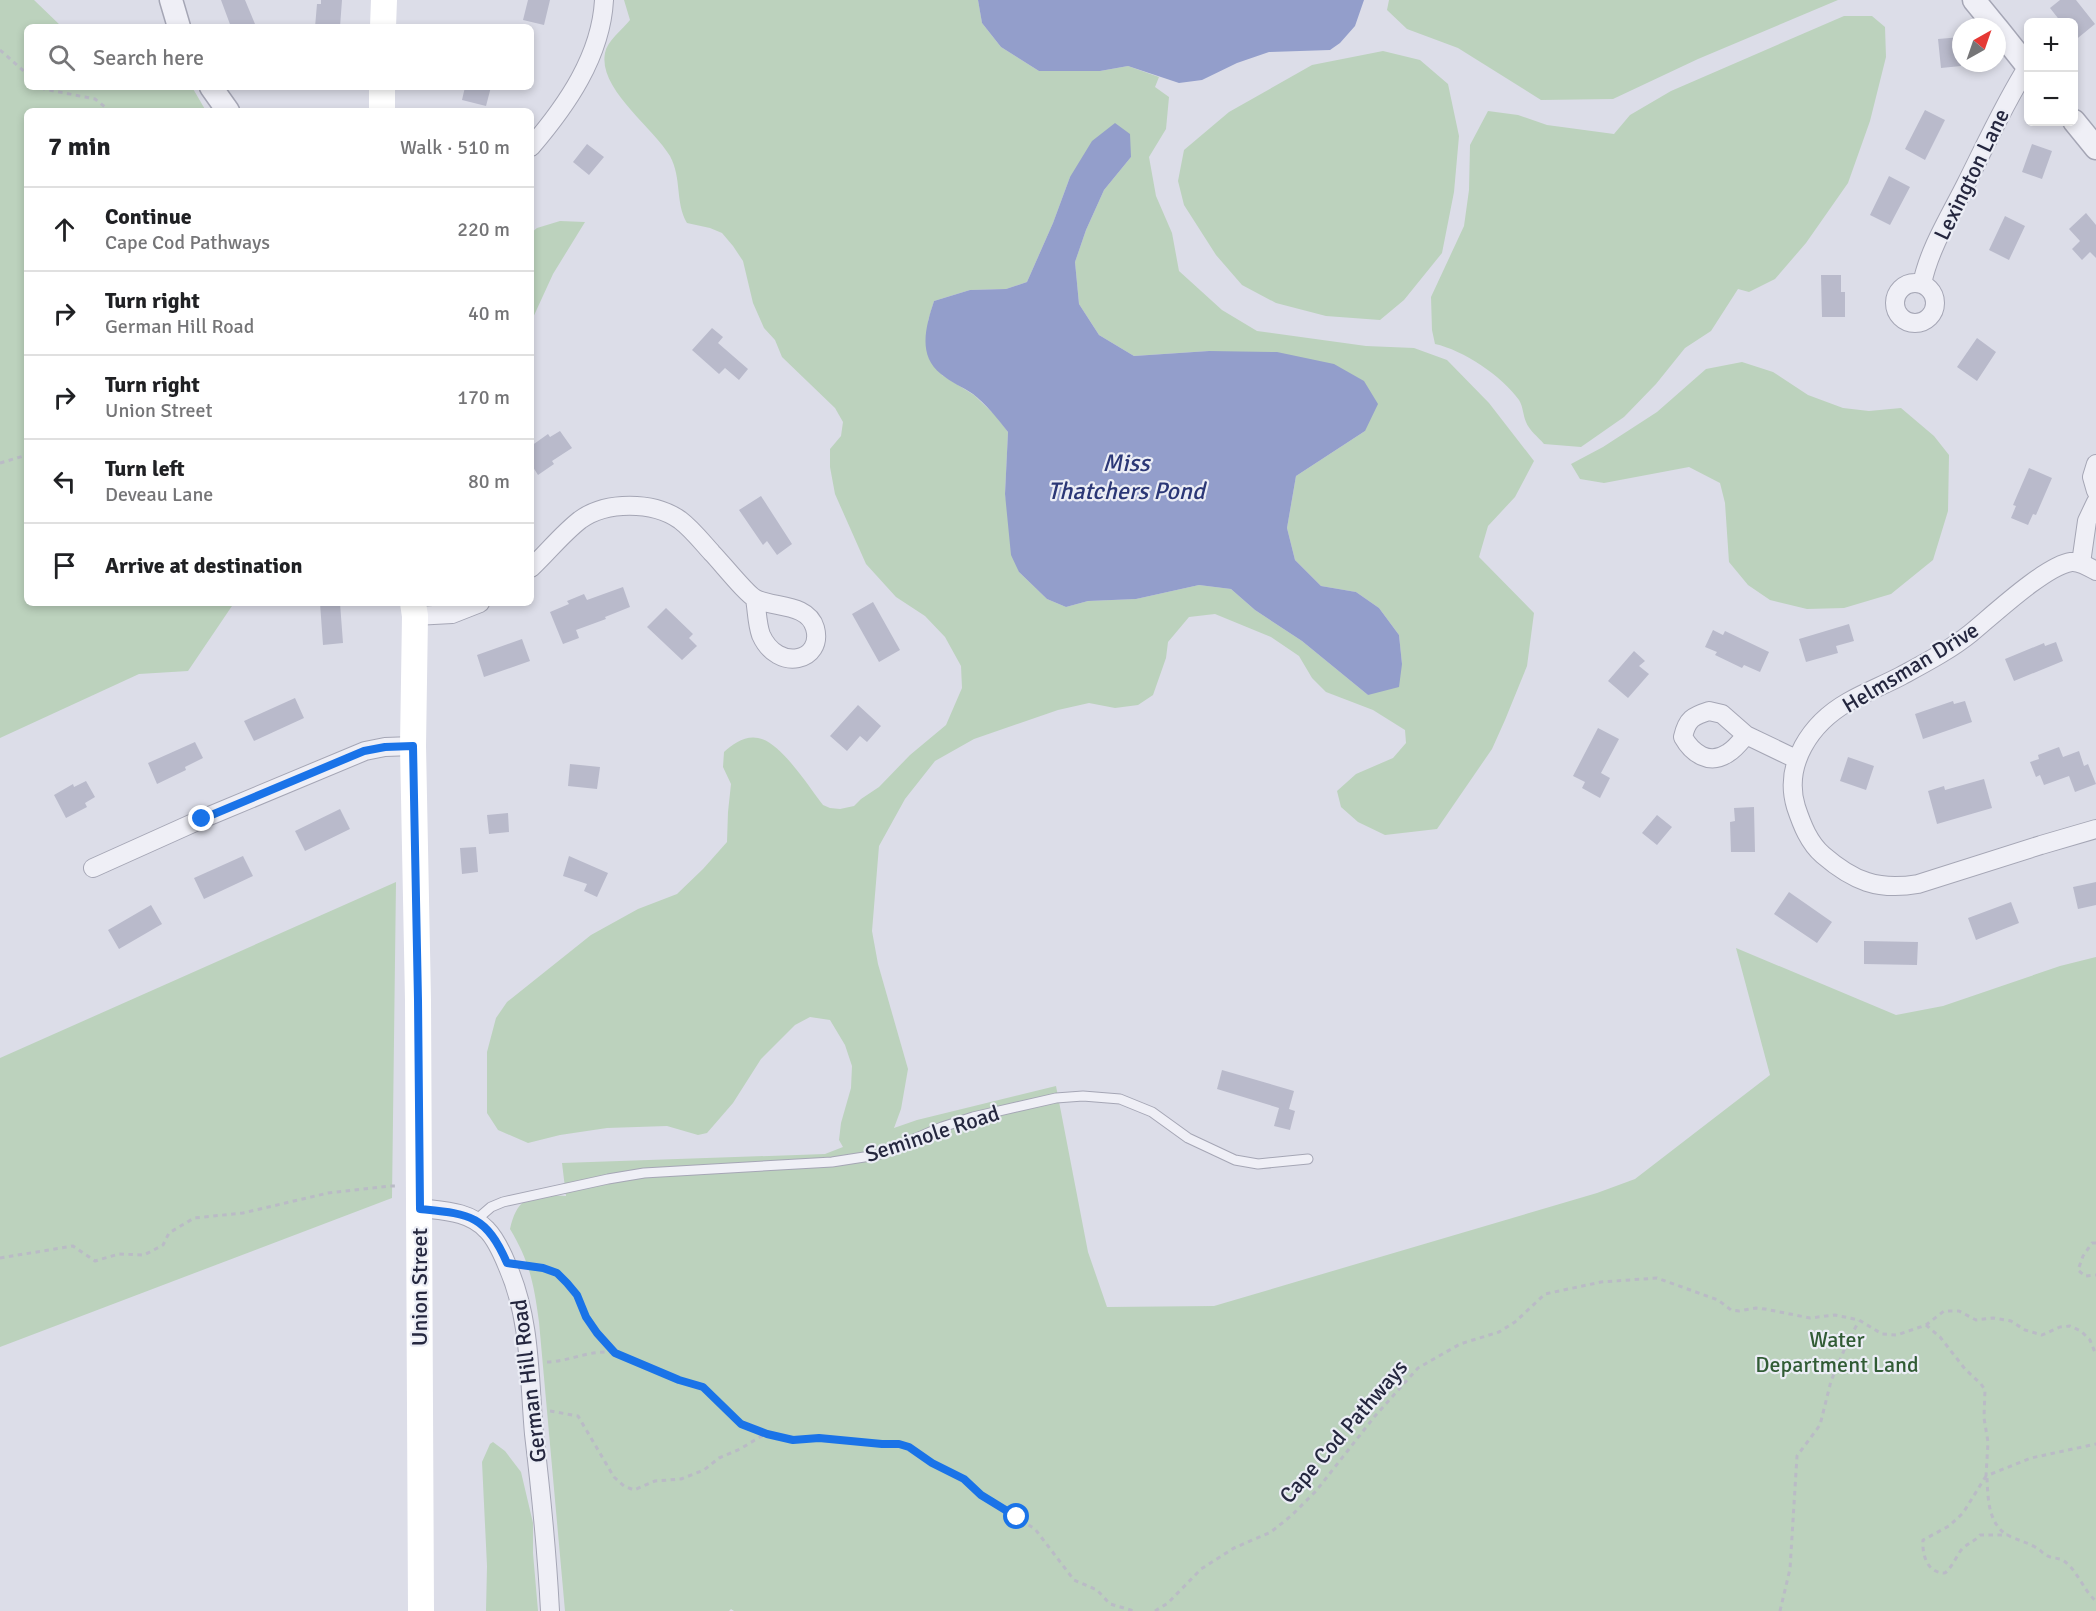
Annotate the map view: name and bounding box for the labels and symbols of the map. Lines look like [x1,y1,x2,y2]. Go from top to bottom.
north arrow [1952,18,2006,72]
street label: Lexington Lane [1928,104,2015,244]
water label: Miss Thatchers Pond [1047,448,1208,506]
street label: Helmsman Drive [1837,616,1983,719]
route end [188,805,214,831]
street label: Seminole Road [862,1099,1003,1168]
street label: Union Street [406,1228,433,1346]
street label: German Hill Road [505,1298,552,1464]
park label: Water Department Land [1755,1326,1919,1378]
street label: Cape Cod Pathways [1274,1354,1413,1509]
route start [1003,1503,1029,1529]

